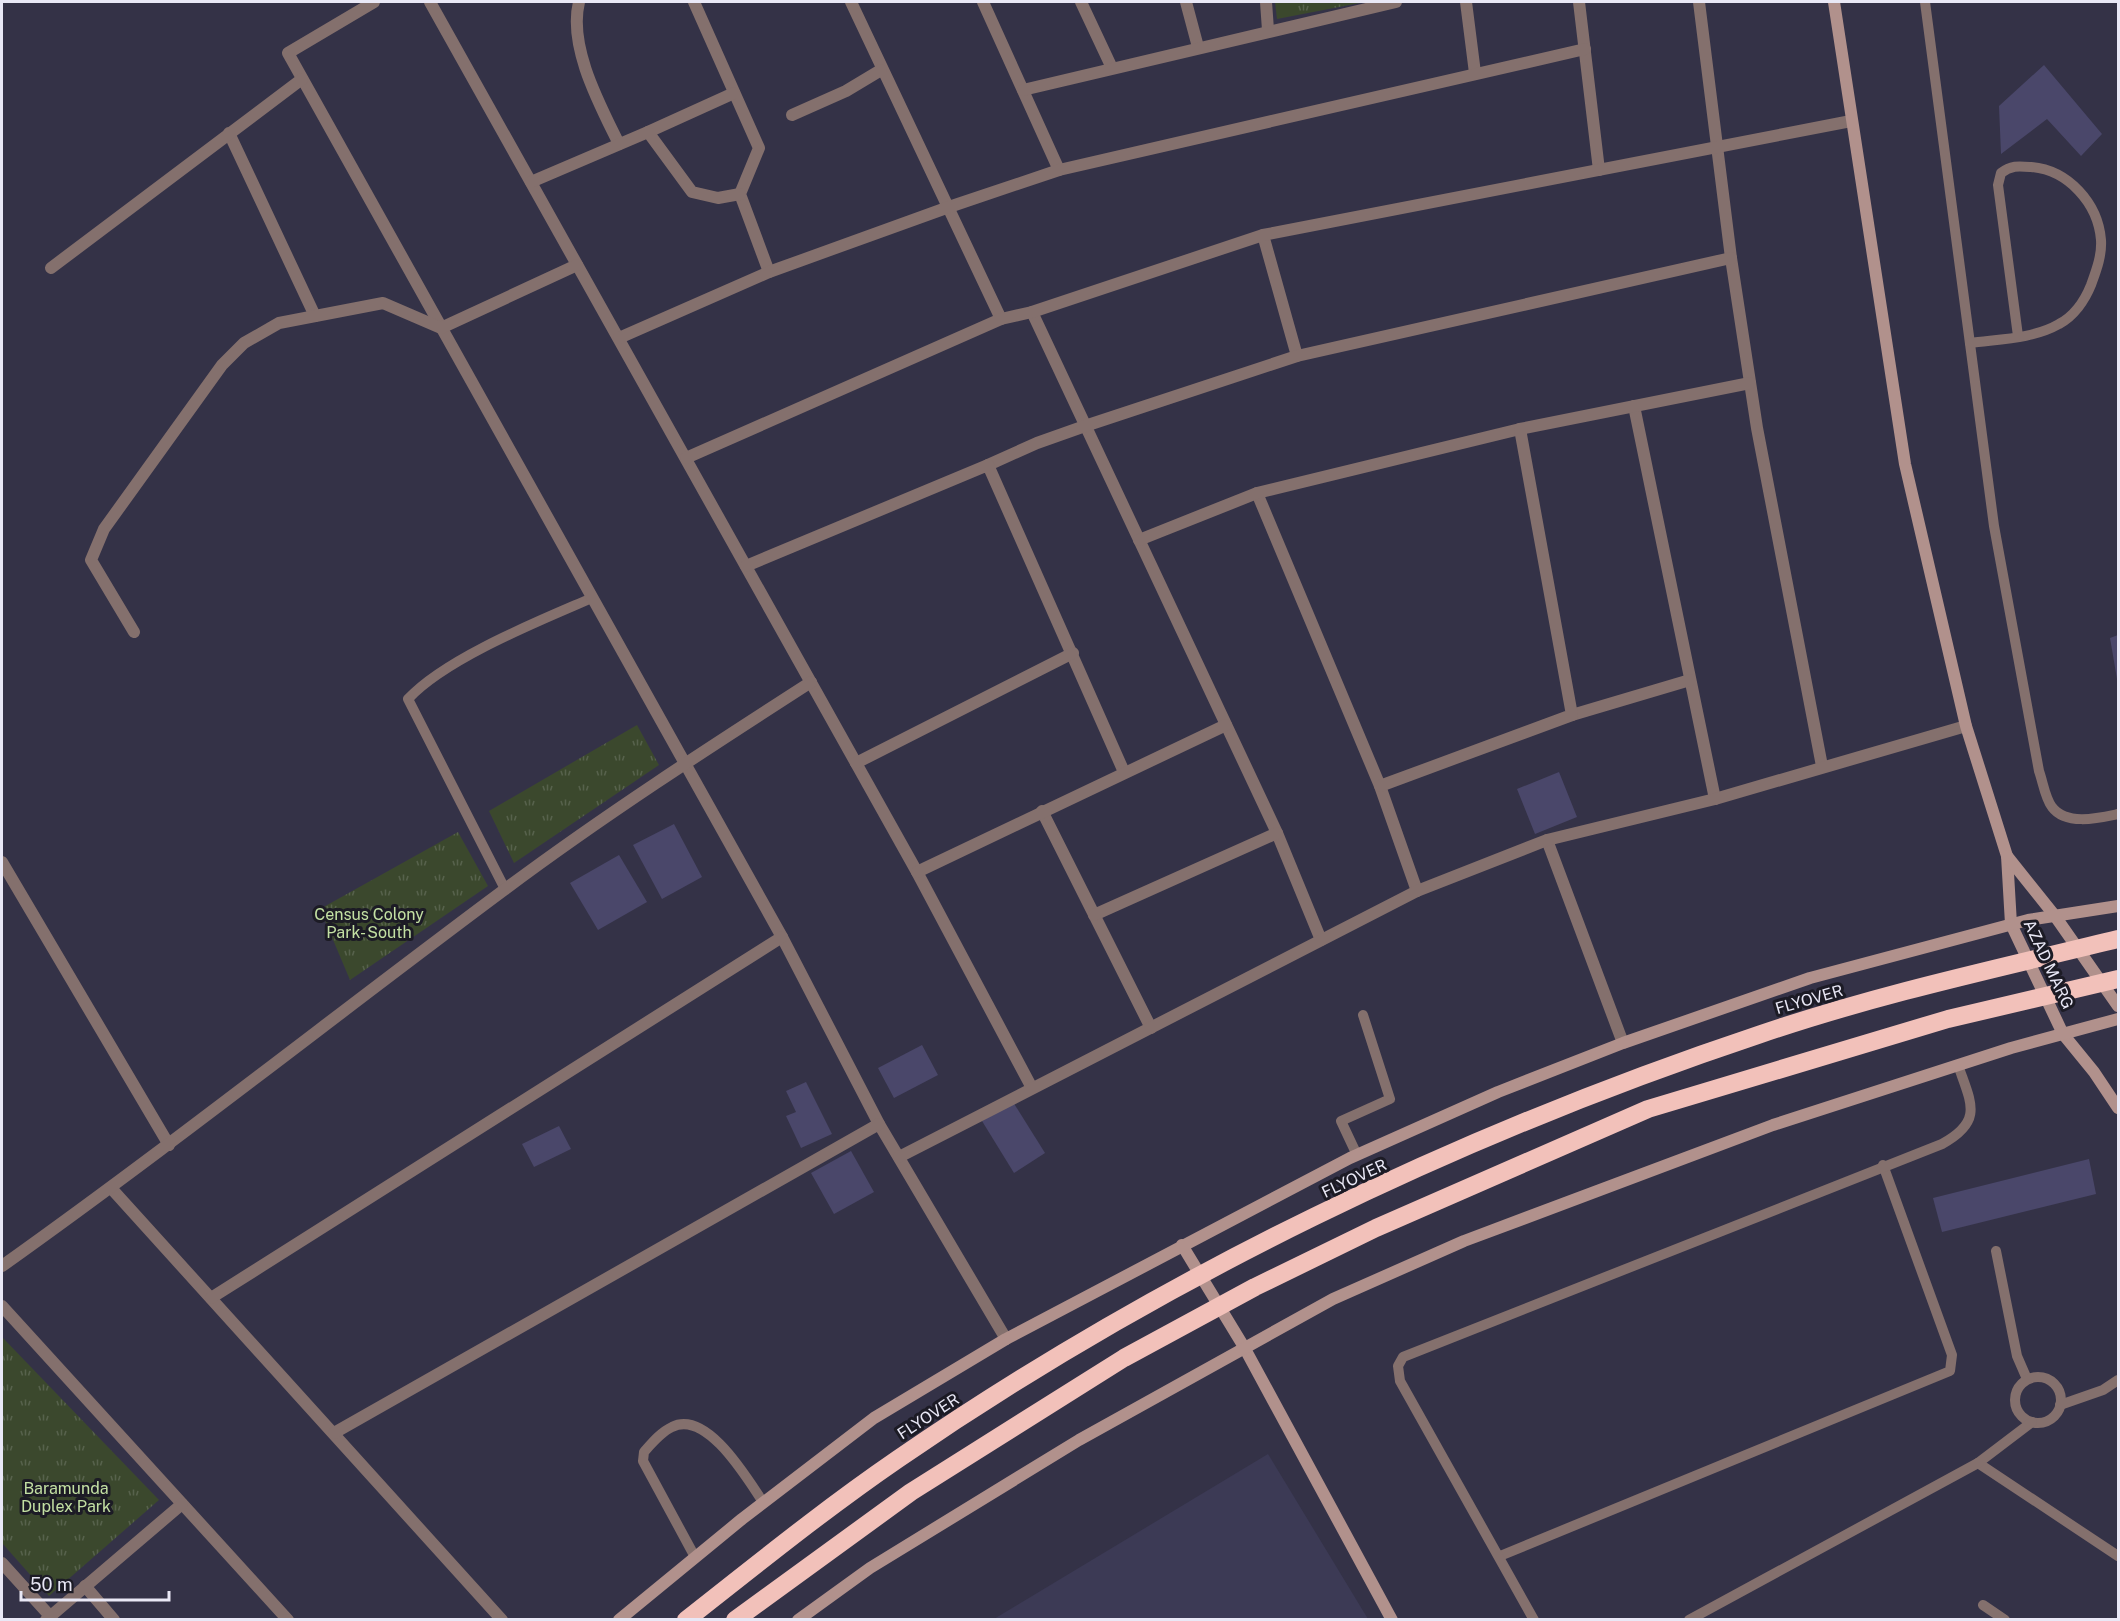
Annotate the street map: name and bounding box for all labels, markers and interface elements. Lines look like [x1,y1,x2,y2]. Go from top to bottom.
park label: Census Colony Park- South [314,905,424,942]
street label: AZAD MARG [2020,917,2077,1012]
street label: FLYOVER [1773,981,1845,1018]
street label: FLYOVER [1319,1155,1390,1202]
street label: FLYOVER [894,1389,963,1443]
park label: Baramunda Duplex Park [21,1479,111,1516]
scale bar [21,1564,170,1602]
text: 50 m [30,1574,73,1595]

